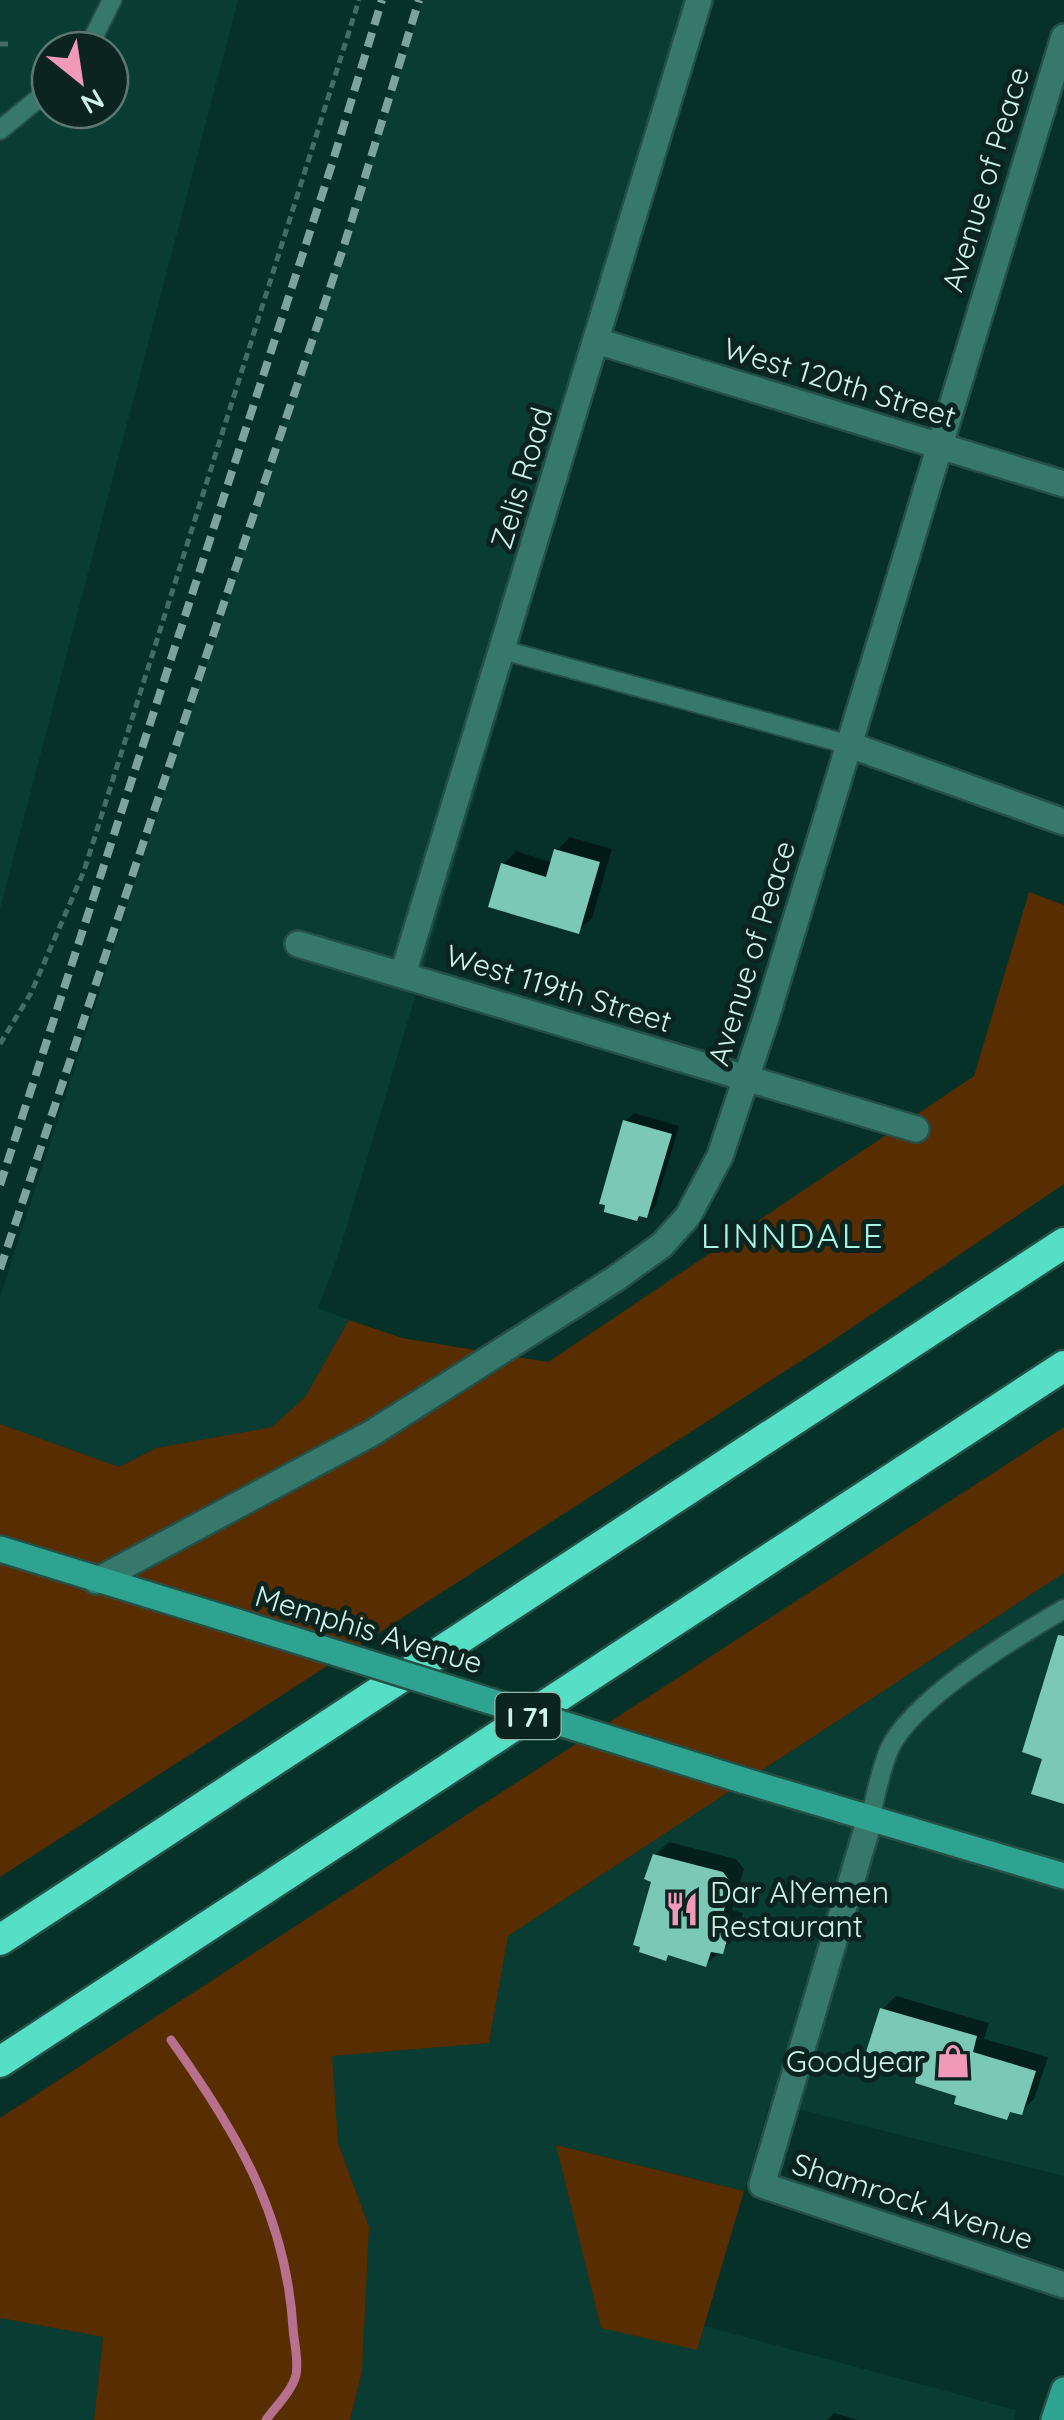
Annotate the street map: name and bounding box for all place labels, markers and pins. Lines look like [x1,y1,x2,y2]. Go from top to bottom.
place label: Dar AlYemen Restaurant [710,1873,889,1945]
restaurant icon: Dar AlYemen Restaurant [663,1890,701,1928]
place label: Goodyear [786,2042,925,2080]
shop icon: Goodyear [934,2042,972,2080]

